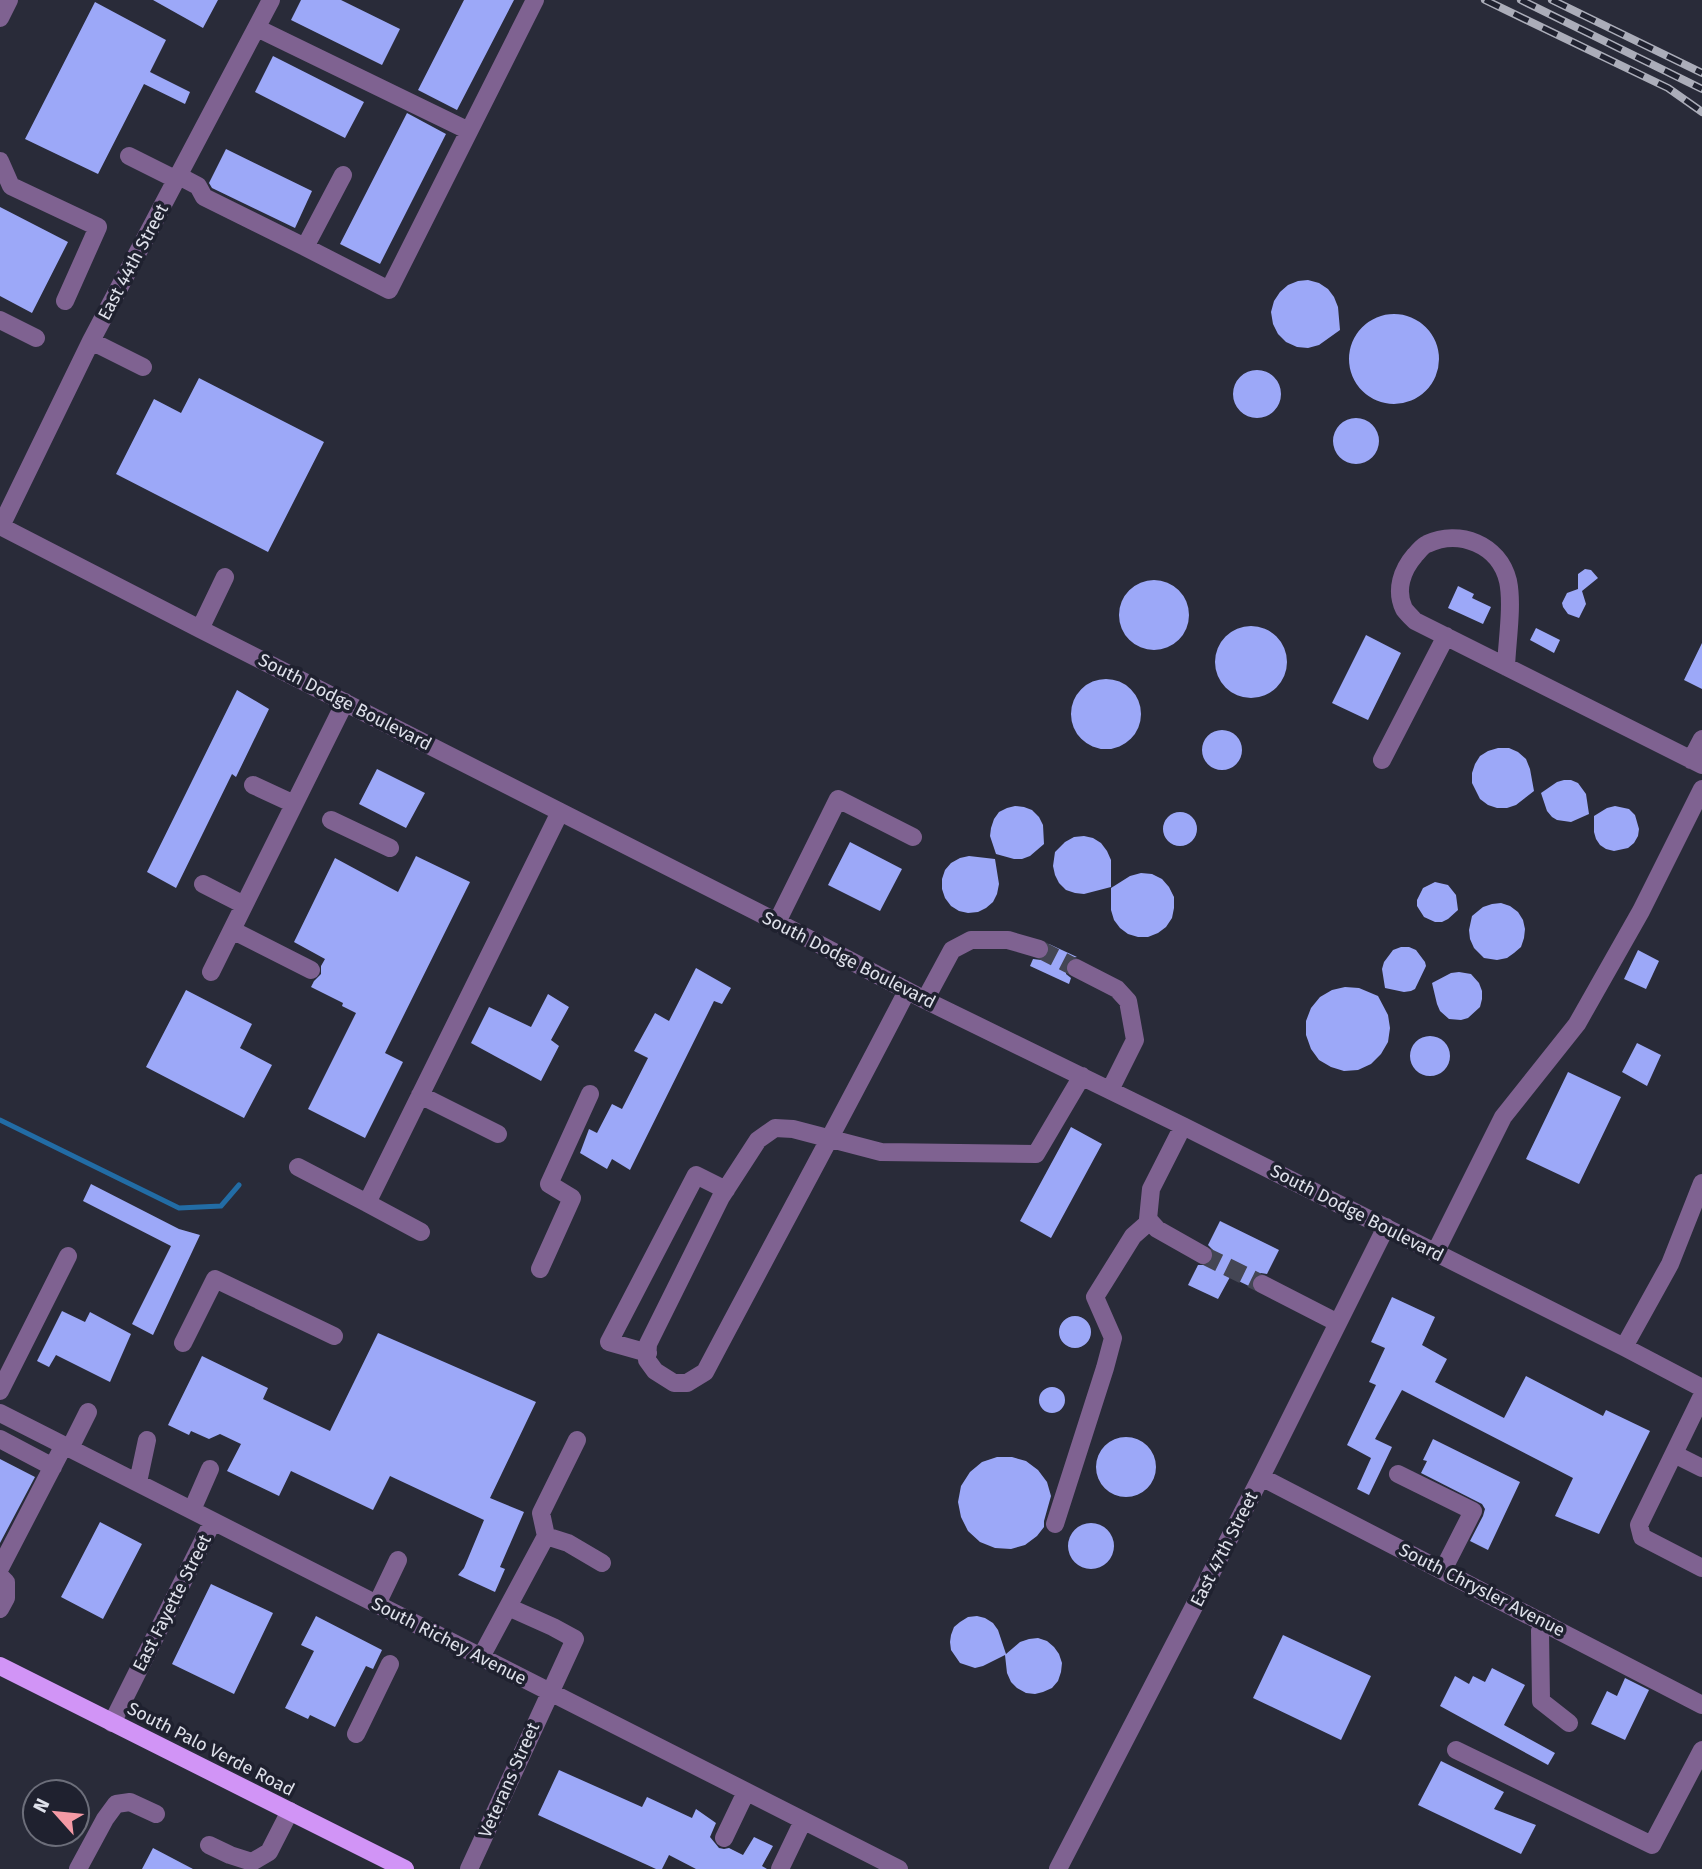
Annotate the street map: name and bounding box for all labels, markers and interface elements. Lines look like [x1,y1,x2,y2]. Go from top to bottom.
street label: East 44th Street [93,200,173,324]
street label: South Dodge Boulevard [255,649,435,755]
street label: South Dodge Boulevard [759,907,939,1013]
street label: South Dodge Boulevard [1267,1160,1447,1266]
street label: East 47th Street [1185,1487,1263,1610]
street label: East Fayette Street [128,1530,216,1675]
street label: South Chrysler Avenue [1395,1539,1569,1641]
street label: South Richey Avenue [368,1592,530,1690]
street label: South Palo Verde Road [124,1697,298,1801]
street label: Veterans Street [474,1718,544,1841]
north arrow [21,1778,91,1848]
text: N [28,1795,54,1816]

